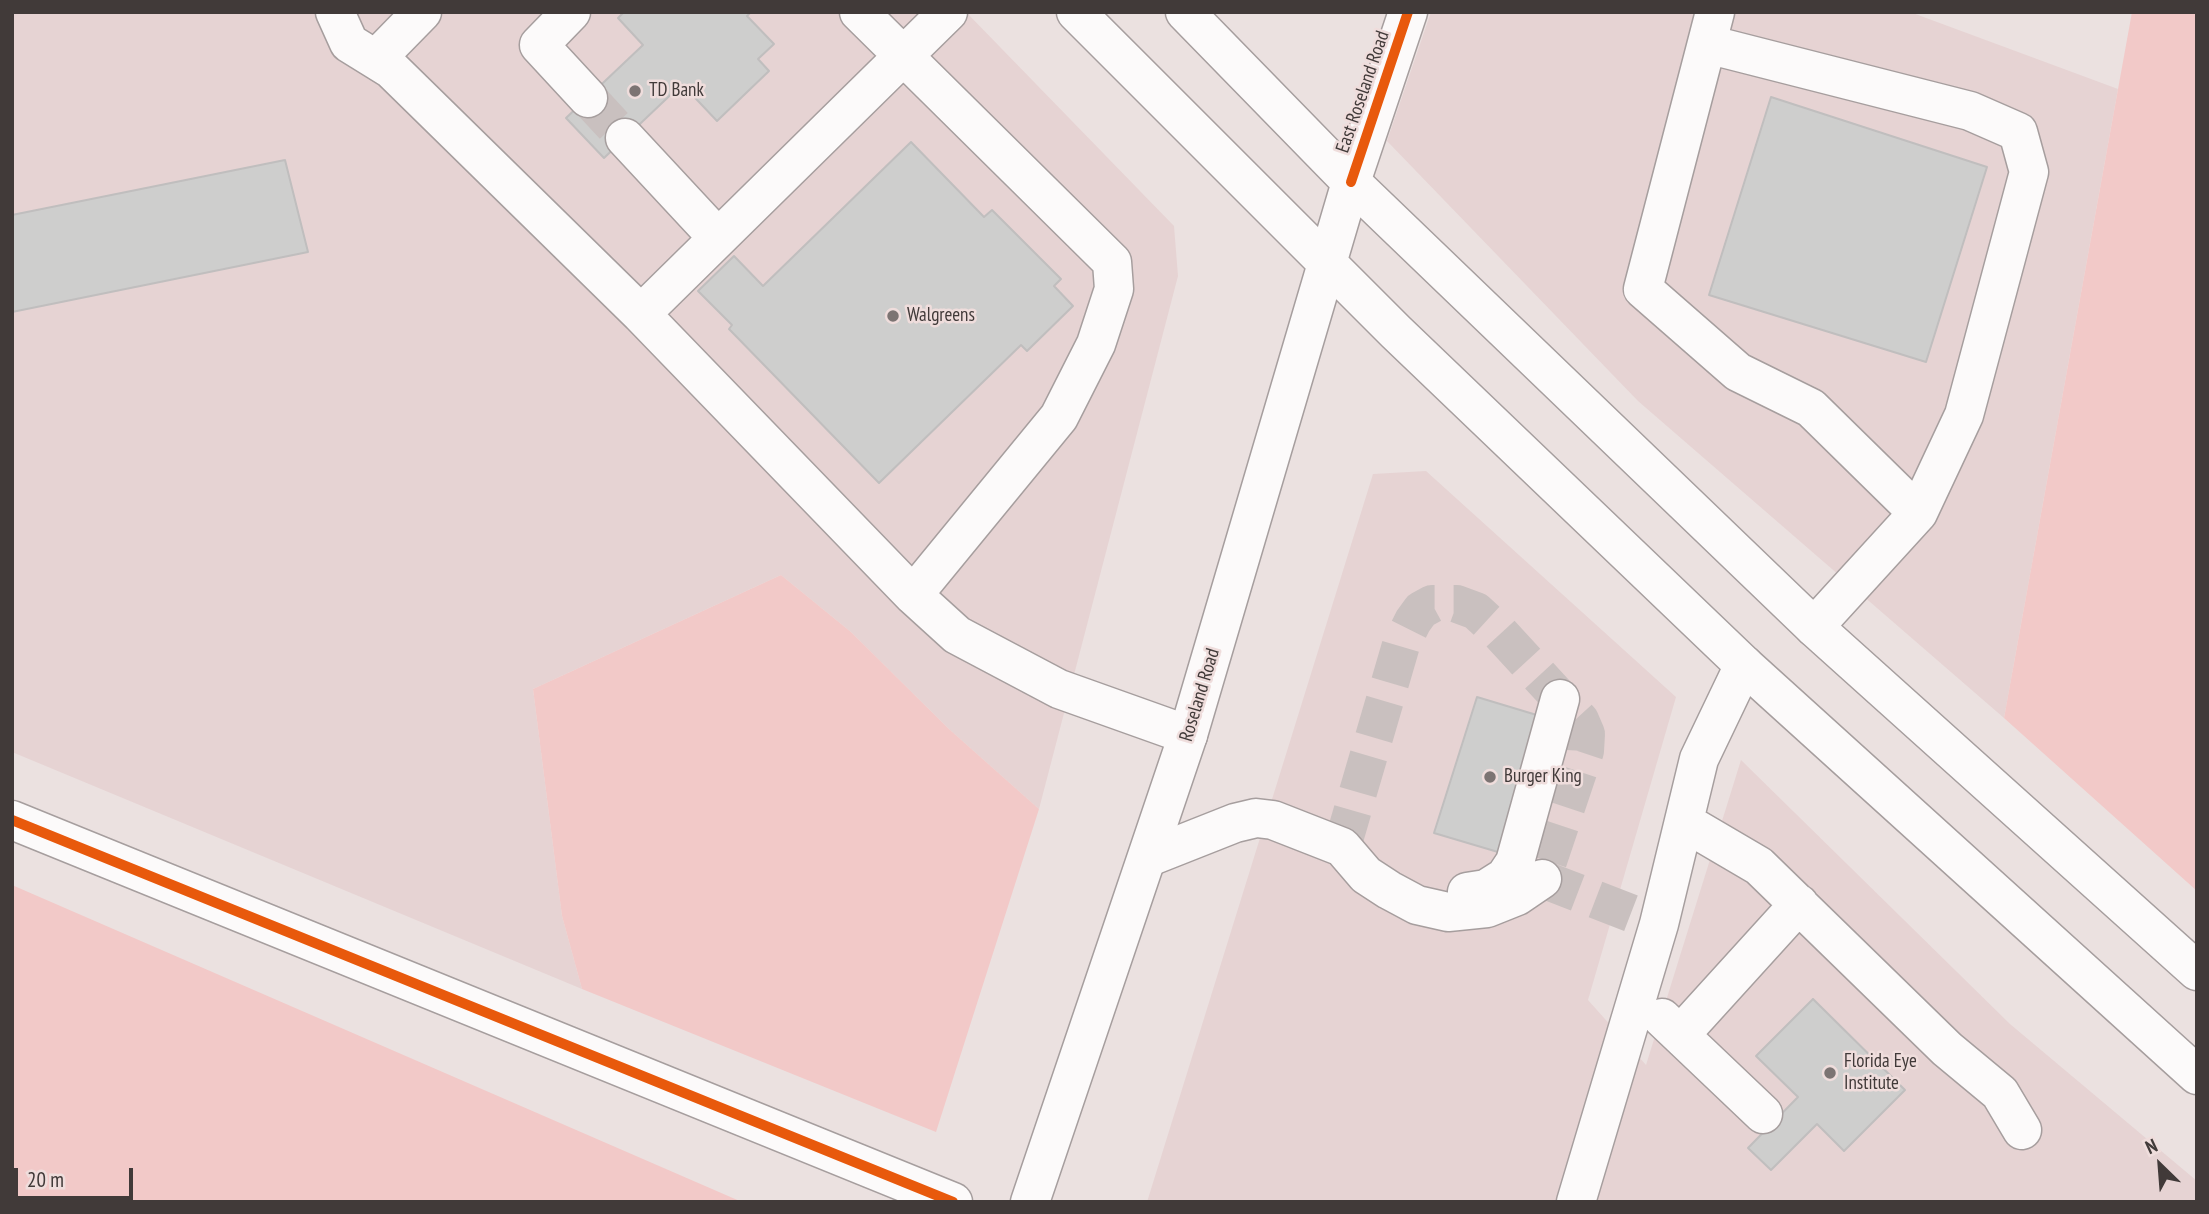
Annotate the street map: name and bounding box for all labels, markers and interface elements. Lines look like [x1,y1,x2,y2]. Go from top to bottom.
street label: East Roseland Road [1331,28,1395,156]
place label: TD Bank [649,80,704,102]
marker: TD Bank [627,83,643,99]
place label: Walgreens [907,305,975,327]
marker: Walgreens [885,308,901,324]
street label: Roseland Road [1175,646,1225,744]
place label: Burger King [1504,766,1582,788]
marker: Burger King [1482,769,1498,785]
place label: Florida Eye Institute [1844,1051,1917,1095]
marker: Florida Eye Institute [1822,1065,1838,1081]
north arrow [2125,1130,2195,1200]
text: N [2141,1133,2161,1159]
scale bar [18,1154,136,1198]
text: 20 m [27,1166,64,1193]

